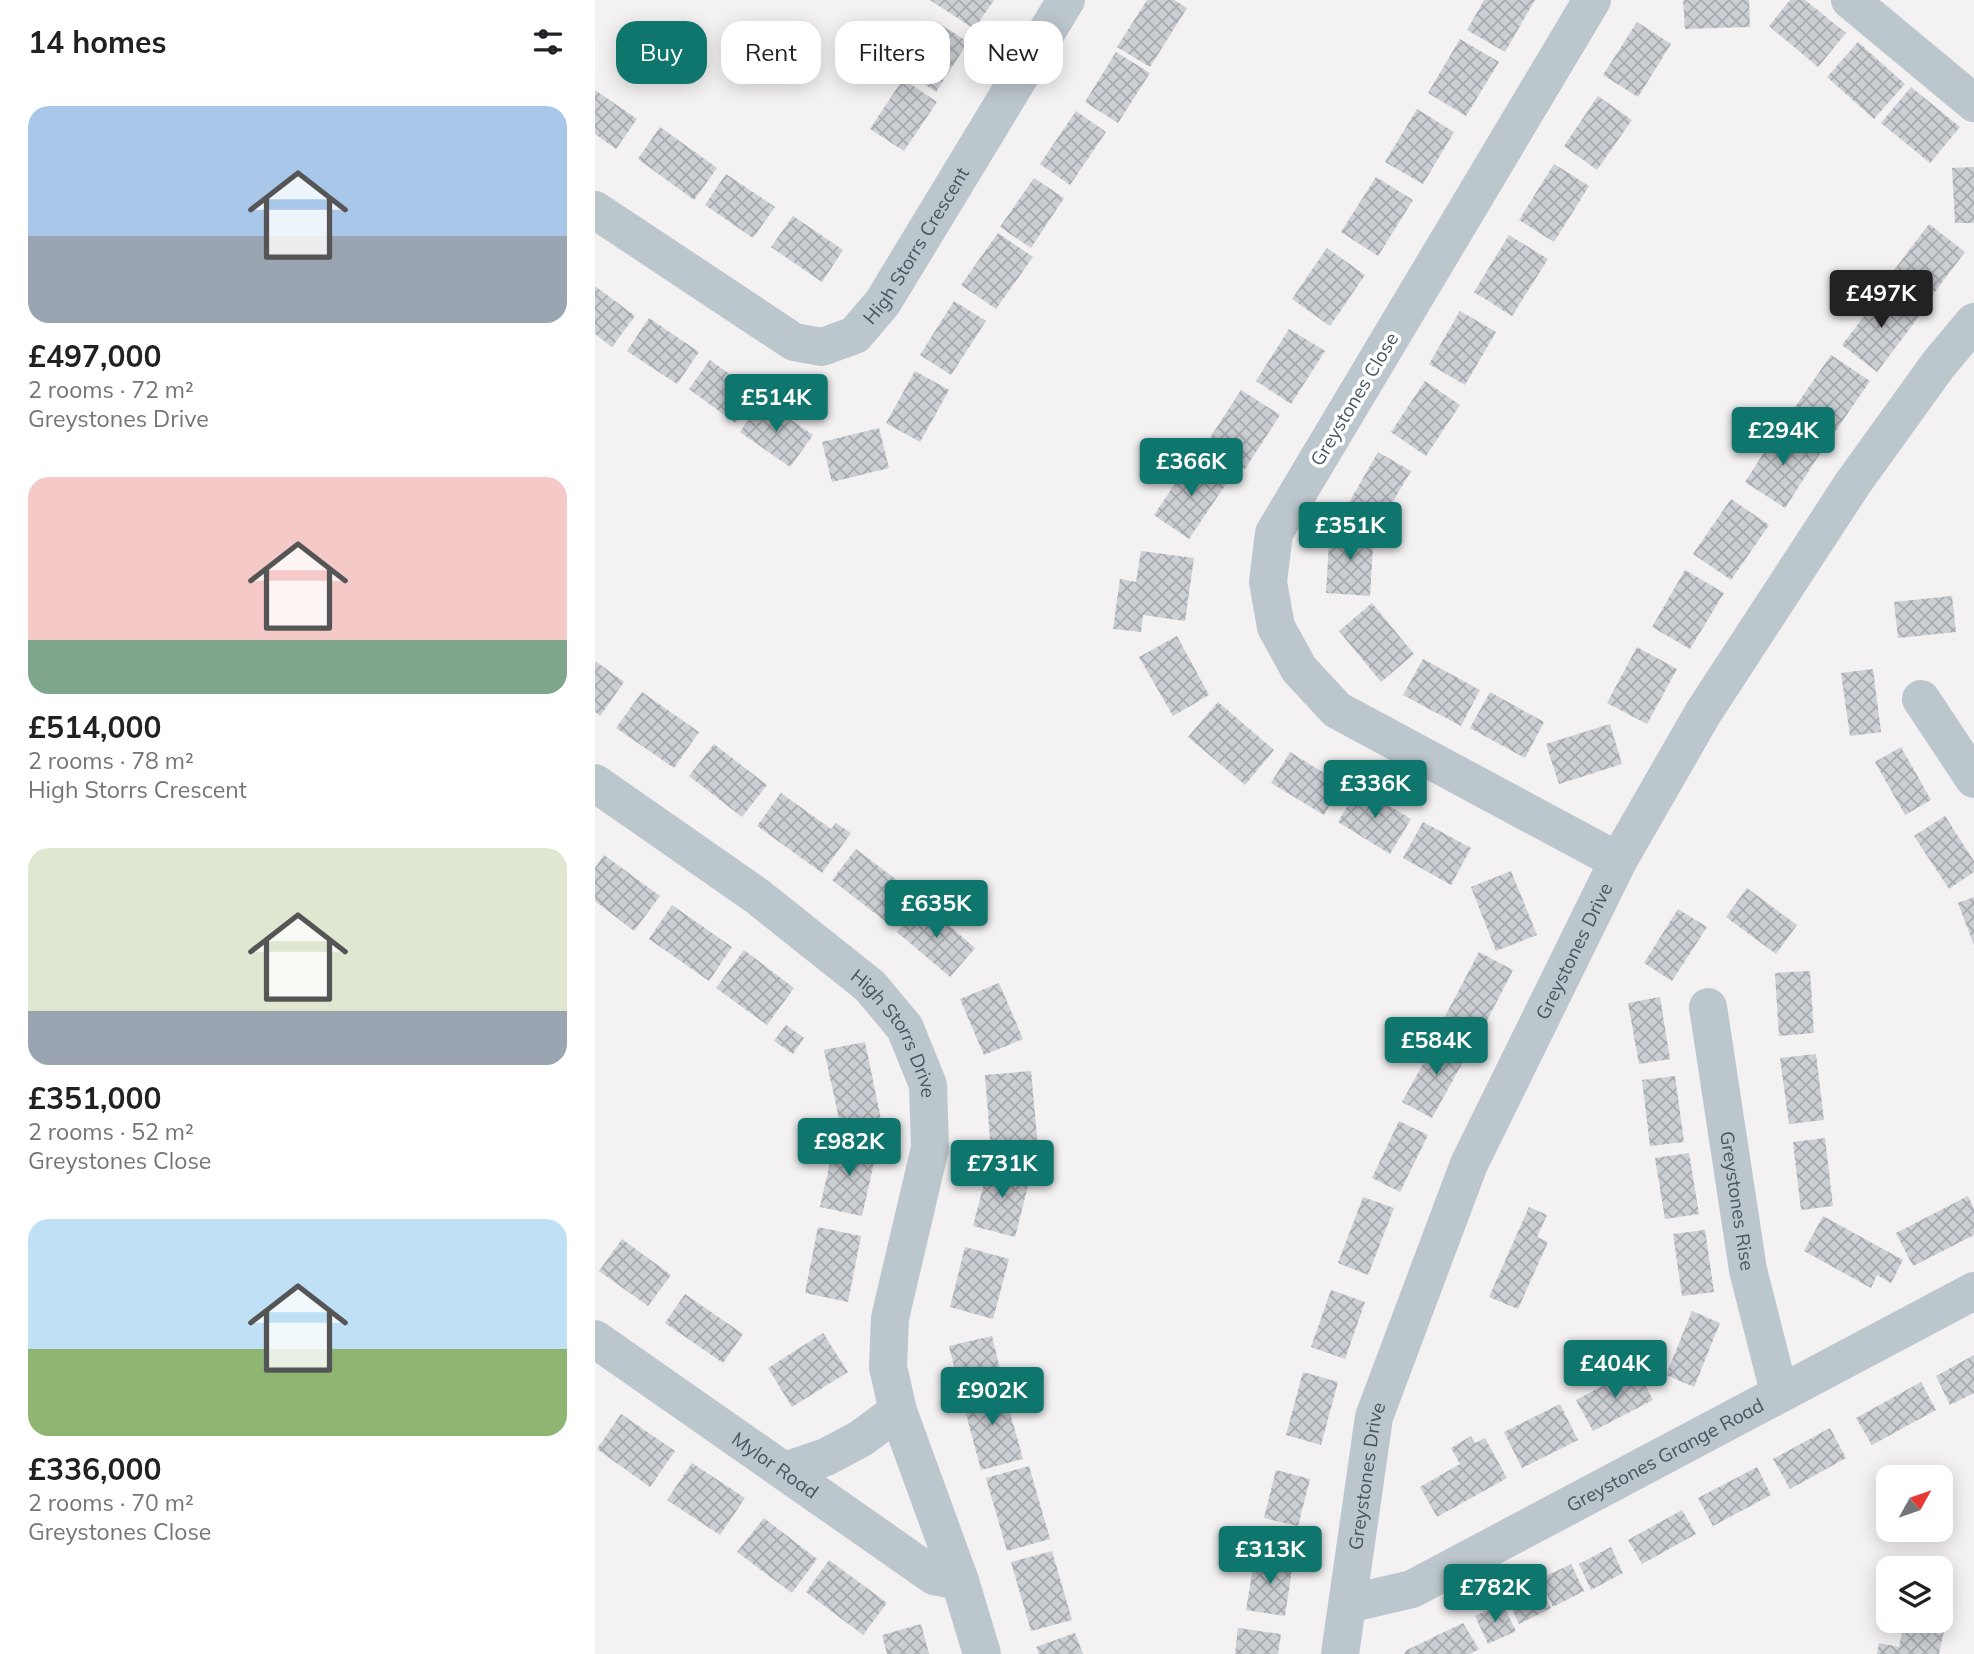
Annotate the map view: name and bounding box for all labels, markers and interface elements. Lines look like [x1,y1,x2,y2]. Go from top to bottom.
chip: Buy [616,21,707,84]
chip: Rent [721,21,821,84]
chip: Filters [835,21,950,84]
chip: New [964,21,1063,84]
text: 14 homes [28,23,167,61]
icon: filters [529,23,567,61]
icon: home [235,152,361,278]
street label: High Storrs Crescent [858,162,974,329]
pin: £497K [1832,270,1930,330]
text: £497K [1846,278,1916,307]
street label: Greystones Close [1305,328,1403,470]
text: £497,000 [28,337,161,375]
pin: £514K [727,374,825,434]
text: 2 rooms · 72 m² [28,375,194,404]
text: £514K [741,382,811,411]
text: Greystones Drive [28,404,209,433]
pin: £294K [1734,407,1832,467]
text: £294K [1748,415,1818,444]
pin: £366K [1142,438,1240,498]
text: £366K [1156,446,1226,475]
pin: £351K [1301,503,1399,562]
text: £351K [1315,510,1385,539]
icon: home [235,523,361,649]
text: £514,000 [28,708,161,746]
text: 2 rooms · 78 m² [28,746,194,775]
pin: £336K [1326,760,1424,820]
text: £336K [1340,768,1410,797]
text: High Storrs Crescent [28,775,247,804]
street label: Greystones Drive [1530,879,1617,1023]
pin: £635K [887,880,985,940]
text: £635K [901,888,971,917]
icon: home [235,894,361,1020]
street label: High Storrs Drive [846,964,940,1098]
pin: £584K [1387,1018,1485,1077]
text: £584K [1401,1025,1471,1054]
text: £351,000 [28,1079,161,1117]
text: 2 rooms · 52 m² [28,1117,194,1146]
pin: £982K [800,1118,898,1178]
text: £982K [814,1126,884,1155]
street label: Greystones Rise [1715,1129,1760,1272]
pin: £731K [953,1140,1051,1200]
text: Greystones Close [28,1146,211,1175]
text: £731K [967,1148,1037,1177]
icon: home [235,1265,361,1391]
pin: £404K [1566,1340,1664,1400]
text: £404K [1580,1348,1650,1377]
pin: £902K [943,1368,1041,1427]
text: £902K [957,1375,1027,1404]
street label: Greystones Grange Road [1562,1393,1768,1517]
street label: Greystones Drive [1343,1398,1391,1551]
street label: Mylor Road [727,1426,823,1504]
text: £336,000 [28,1450,161,1488]
north arrow [1876,1465,1953,1542]
map controls [1876,1465,1953,1633]
text: 2 rooms · 70 m² [28,1488,194,1517]
text: Greystones Close [28,1517,211,1546]
pin: £313K [1221,1526,1319,1586]
text: £313K [1235,1534,1305,1563]
button: layers [1876,1556,1953,1633]
pin: £782K [1446,1564,1544,1624]
text: £782K [1460,1572,1530,1601]

